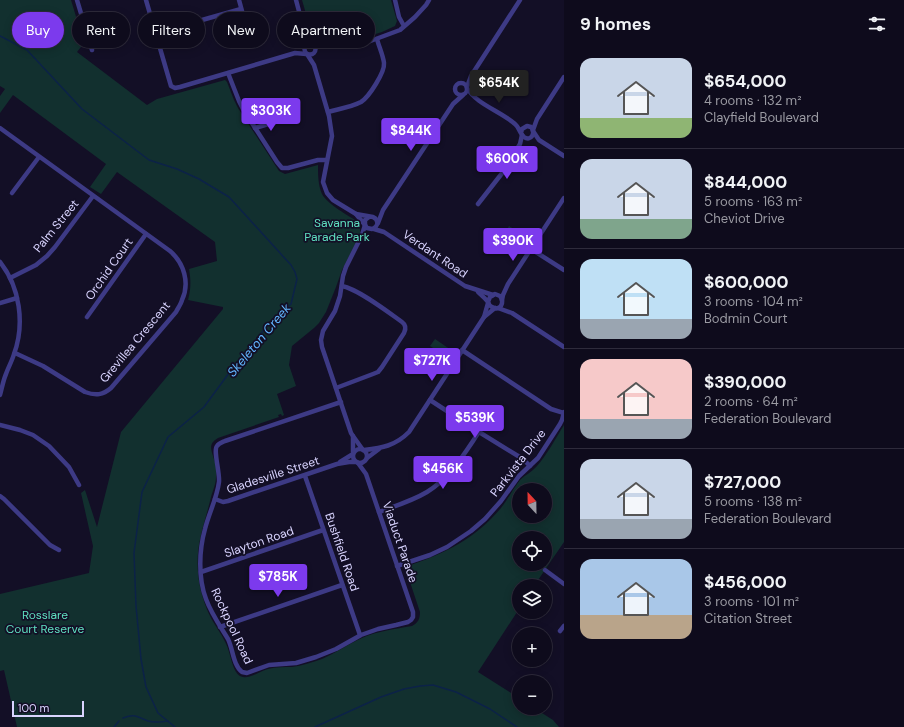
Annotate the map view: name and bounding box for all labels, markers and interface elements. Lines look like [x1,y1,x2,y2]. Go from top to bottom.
chip: Buy [12,12,64,48]
chip: Rent [72,12,130,48]
chip: Filters [138,12,205,48]
chip: New [213,12,269,48]
chip: Apartment [277,12,375,48]
text: 9 homes [580,13,651,35]
icon: filters [866,13,888,35]
pin: $654K [471,70,527,104]
text: $654,000 [704,70,786,92]
text: $654K [479,74,519,91]
icon: home [612,74,660,122]
text: 4 rooms · 132 m² [704,92,802,109]
pin: $303K [243,98,299,132]
text: $303K [250,102,292,119]
text: Clayfield Boulevard [704,109,819,126]
pin: $844K [383,118,439,152]
text: $844K [390,122,432,139]
pin: $600K [479,146,535,180]
text: $600K [486,150,528,167]
text: $844,000 [704,171,787,193]
icon: home [612,175,660,223]
text: 5 rooms · 163 m² [704,193,802,210]
street label: Palm Street [30,196,82,256]
text: Cheviot Drive [704,210,785,227]
park label: Savanna Parade Park [304,215,370,245]
street label: Verdant Road [399,226,471,282]
pin: $390K [485,228,541,262]
text: $390K [492,232,534,249]
street label: Orchid Court [82,234,137,303]
text: $600,000 [704,271,789,293]
icon: home [612,275,660,323]
text: 3 rooms · 104 m² [704,293,803,310]
street label: Grevillea Crescent [96,298,174,386]
water label: Skeleton Creek [223,299,295,380]
text: Bodmin Court [704,310,788,327]
pin: $727K [404,348,460,382]
text: $727K [413,352,451,369]
text: $390,000 [704,371,786,393]
icon: home [612,375,660,423]
text: 2 rooms · 64 m² [704,393,798,410]
pin: $539K [447,405,503,439]
text: $539K [455,409,495,426]
text: Federation Boulevard [704,410,831,427]
street label: Parkvista Drive [487,426,550,500]
street label: Gladesville Street [224,452,322,498]
pin: $456K [415,456,471,490]
text: $456K [422,460,464,477]
text: $727,000 [704,471,781,493]
icon: home [612,475,660,523]
north arrow [512,483,552,523]
map controls [512,483,552,715]
text: 5 rooms · 138 m² [704,493,802,510]
street label: Viaduct Parade [379,499,421,585]
text: Federation Boulevard [704,510,831,527]
street label: Bushfield Road [321,511,363,593]
street label: Slayton Road [222,523,296,561]
button: locate [512,531,552,571]
pin: $785K [250,564,306,598]
text: $785K [258,568,298,585]
text: $456,000 [704,571,787,593]
icon: home [612,575,660,623]
button: layers [512,579,552,619]
street label: Rockpool Road [207,585,257,667]
text: 3 rooms · 101 m² [704,593,799,610]
park label: Rosslare Court Reserve [6,607,85,637]
text: Citation Street [704,610,792,627]
button: + [512,627,552,667]
button: − [512,675,552,715]
scale bar [12,699,84,718]
text: 100 m [18,701,49,715]

